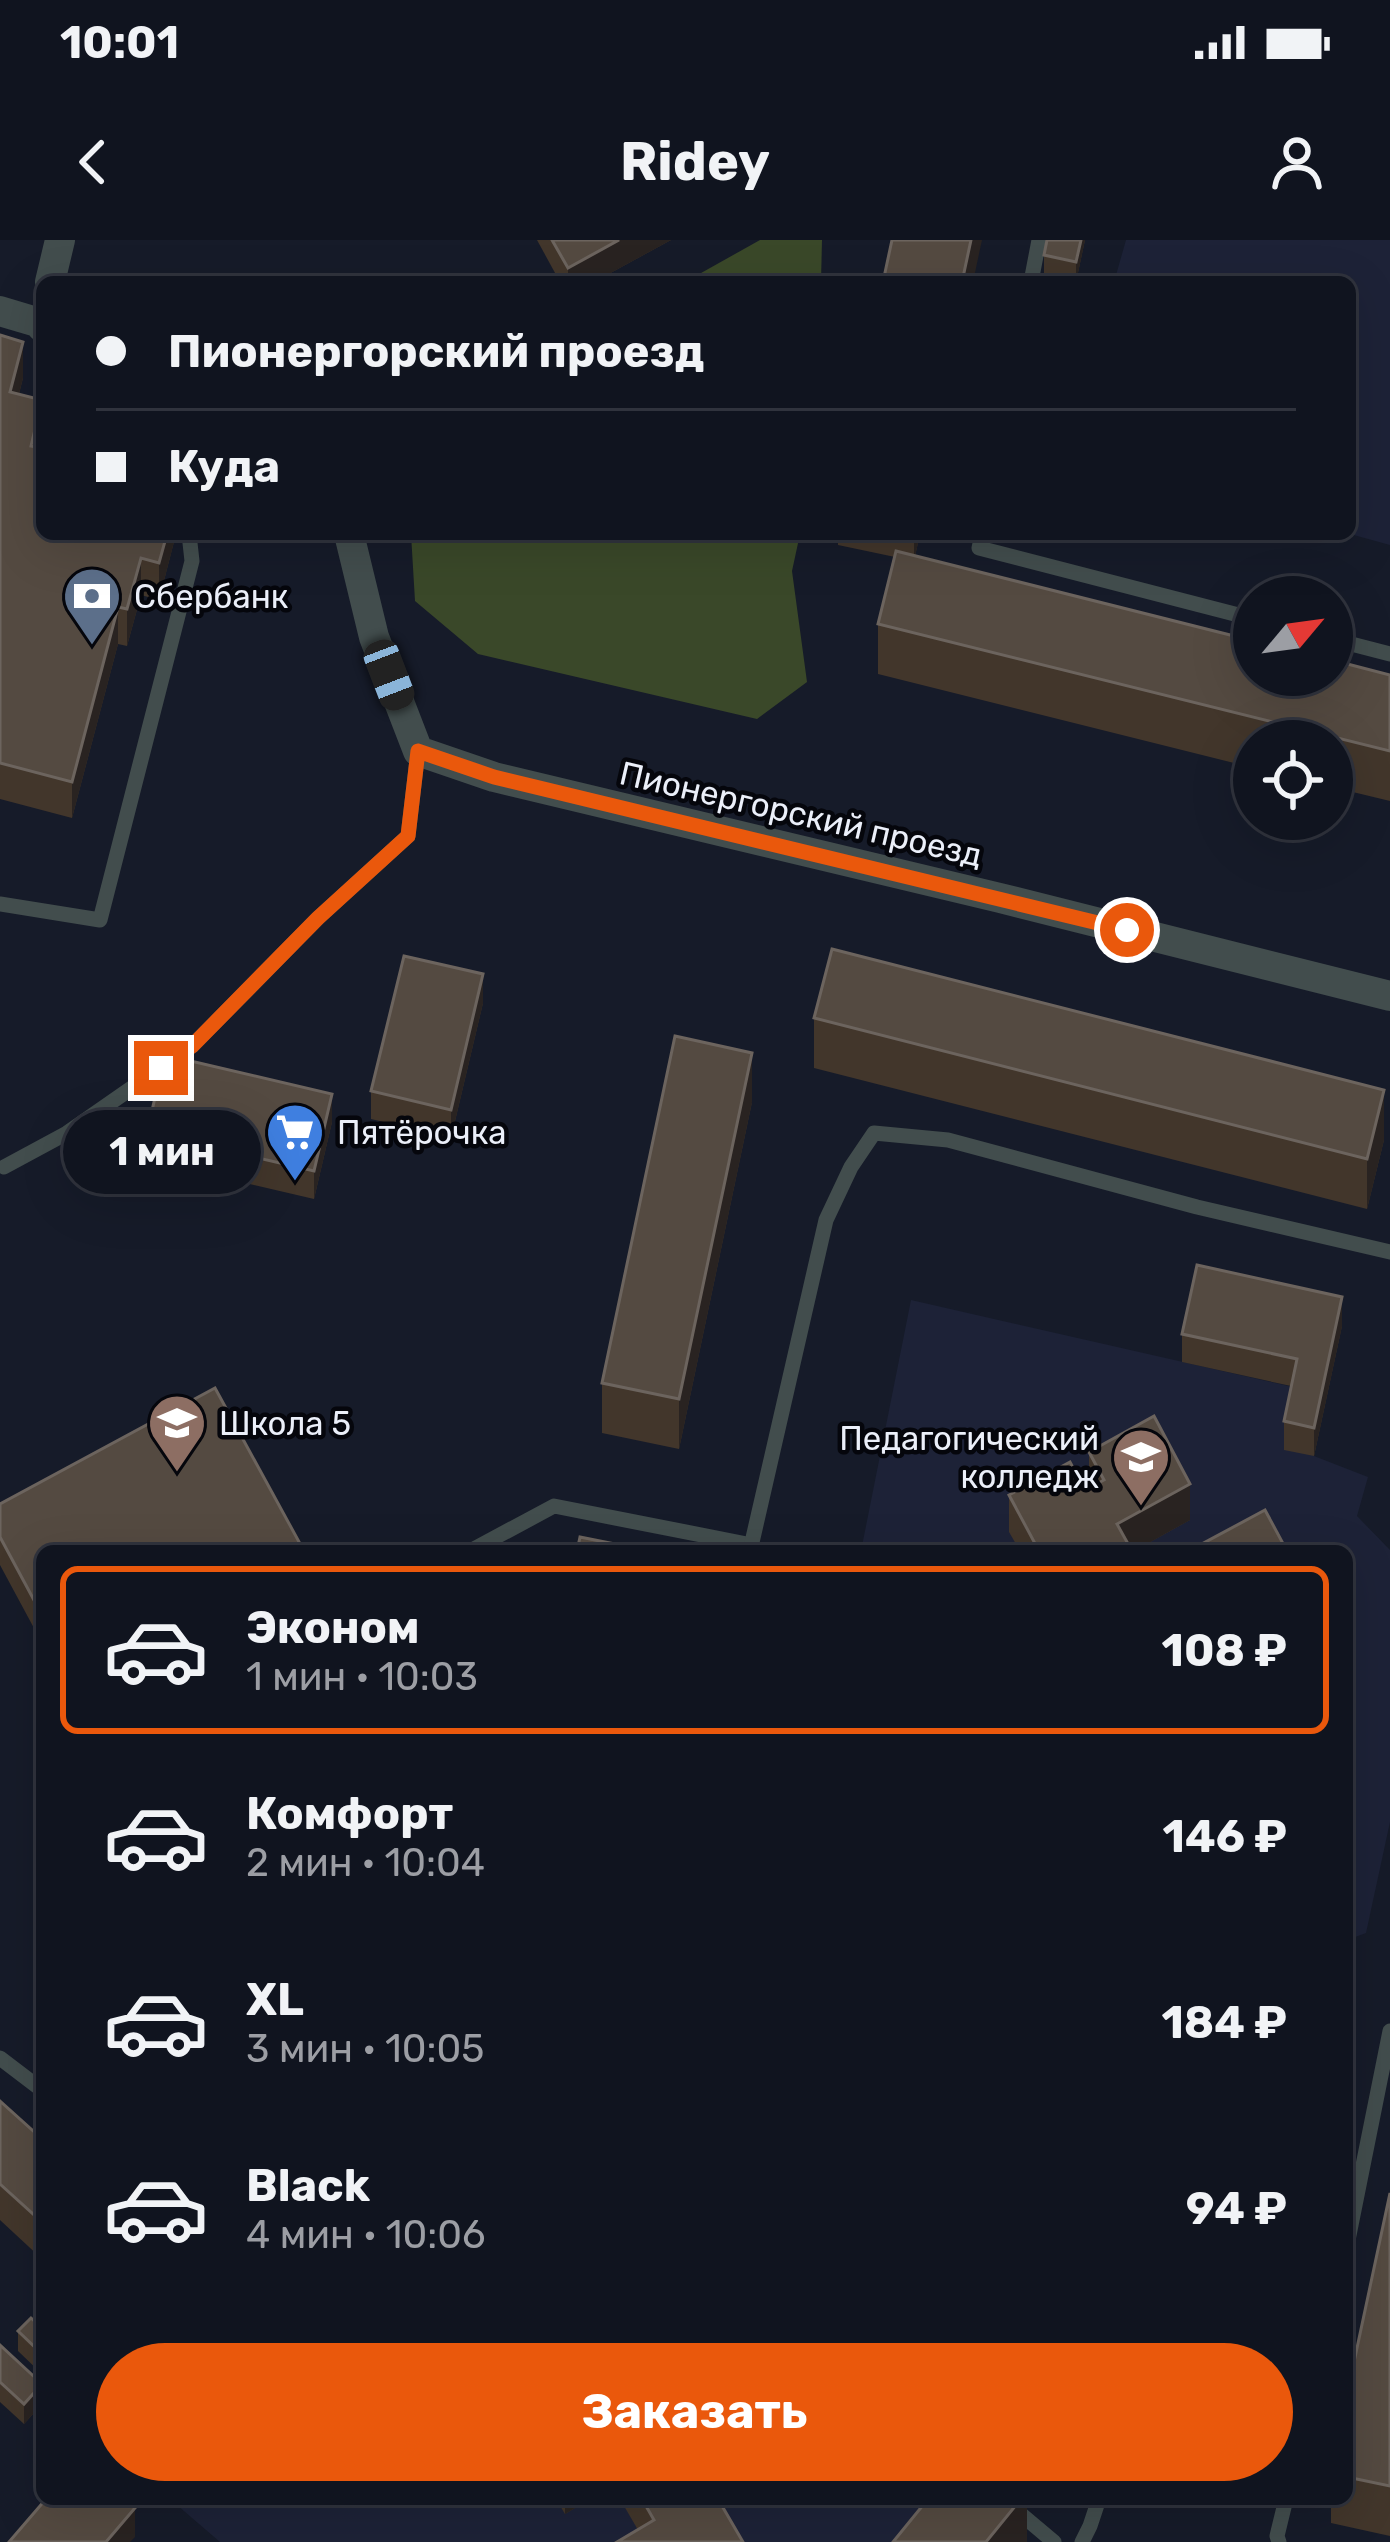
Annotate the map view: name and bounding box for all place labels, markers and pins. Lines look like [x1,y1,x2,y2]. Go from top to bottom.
bank icon: Сбербанк [61,565,123,647]
place label: Сбербанк [134,577,288,616]
supermarket icon: Пятёрочка [264,1101,326,1183]
place label: Пятёрочка [337,1113,507,1152]
school or university icon: Школа 5 [146,1392,208,1474]
place label: Школа 5 [219,1404,351,1443]
place label: Педагогический колледж [839,1419,1099,1496]
school or university icon: Педагогический колледж [1110,1426,1172,1508]

